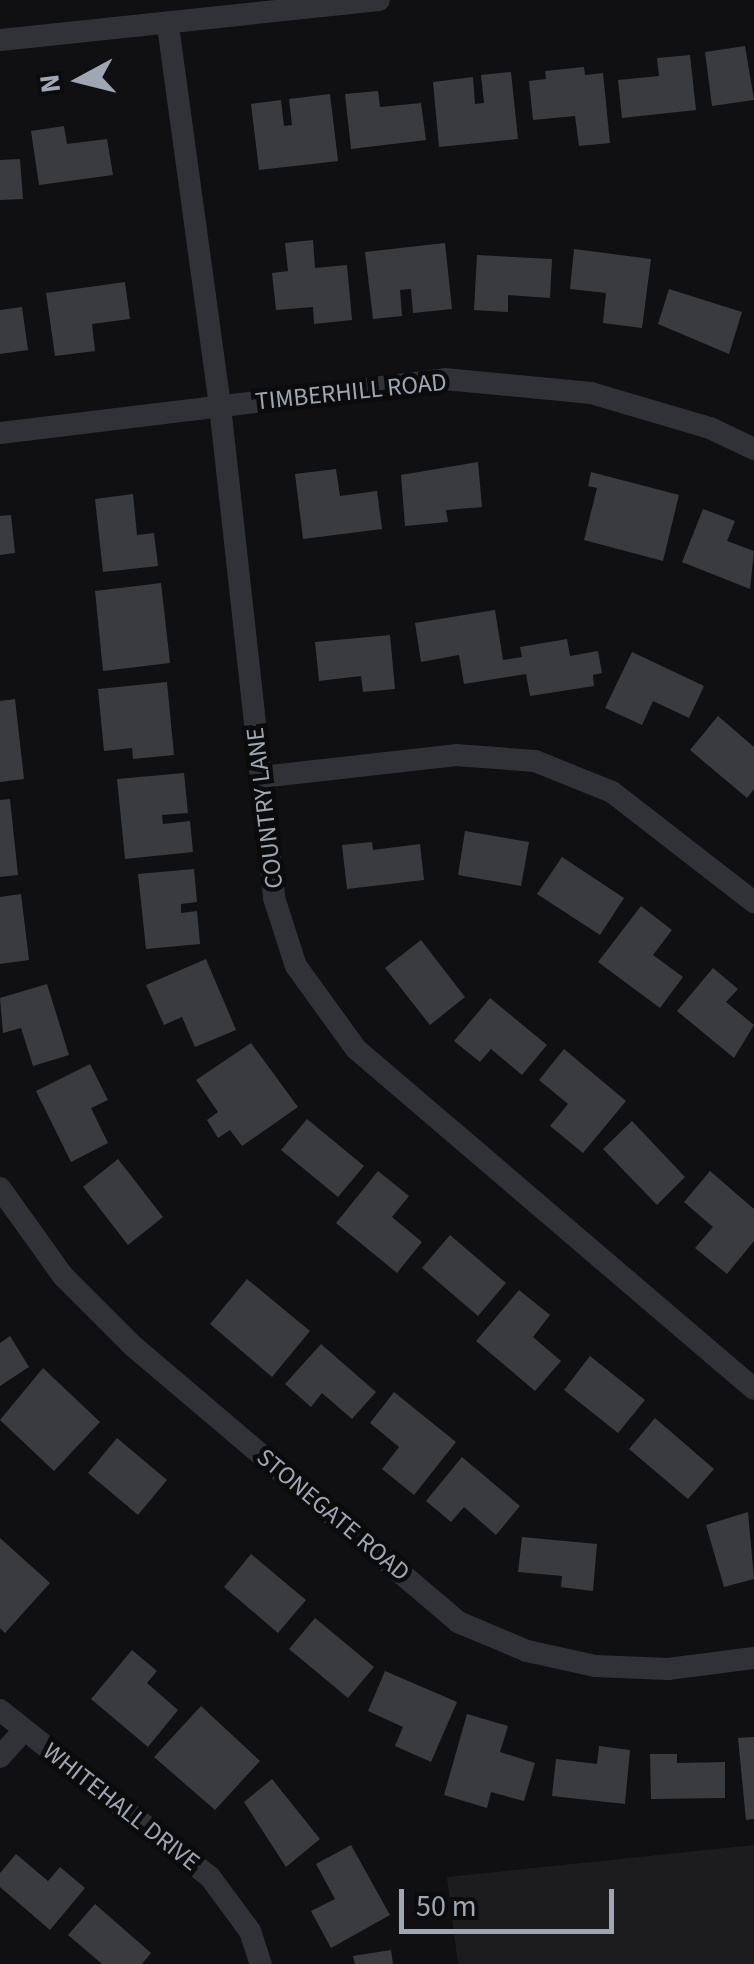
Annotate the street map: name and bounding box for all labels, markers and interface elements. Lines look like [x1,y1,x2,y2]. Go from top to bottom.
north arrow [30,30,130,130]
text: N [29,72,71,95]
street label: TIMBERHILL ROAD [254,367,448,417]
street label: COUNTRY LANE [240,726,290,890]
street label: STONEGATE ROAD [250,1442,416,1588]
street label: WHITEHALL DRIVE [37,1737,205,1877]
scale bar [404,1869,619,1931]
text: 50 m [416,1885,477,1928]

